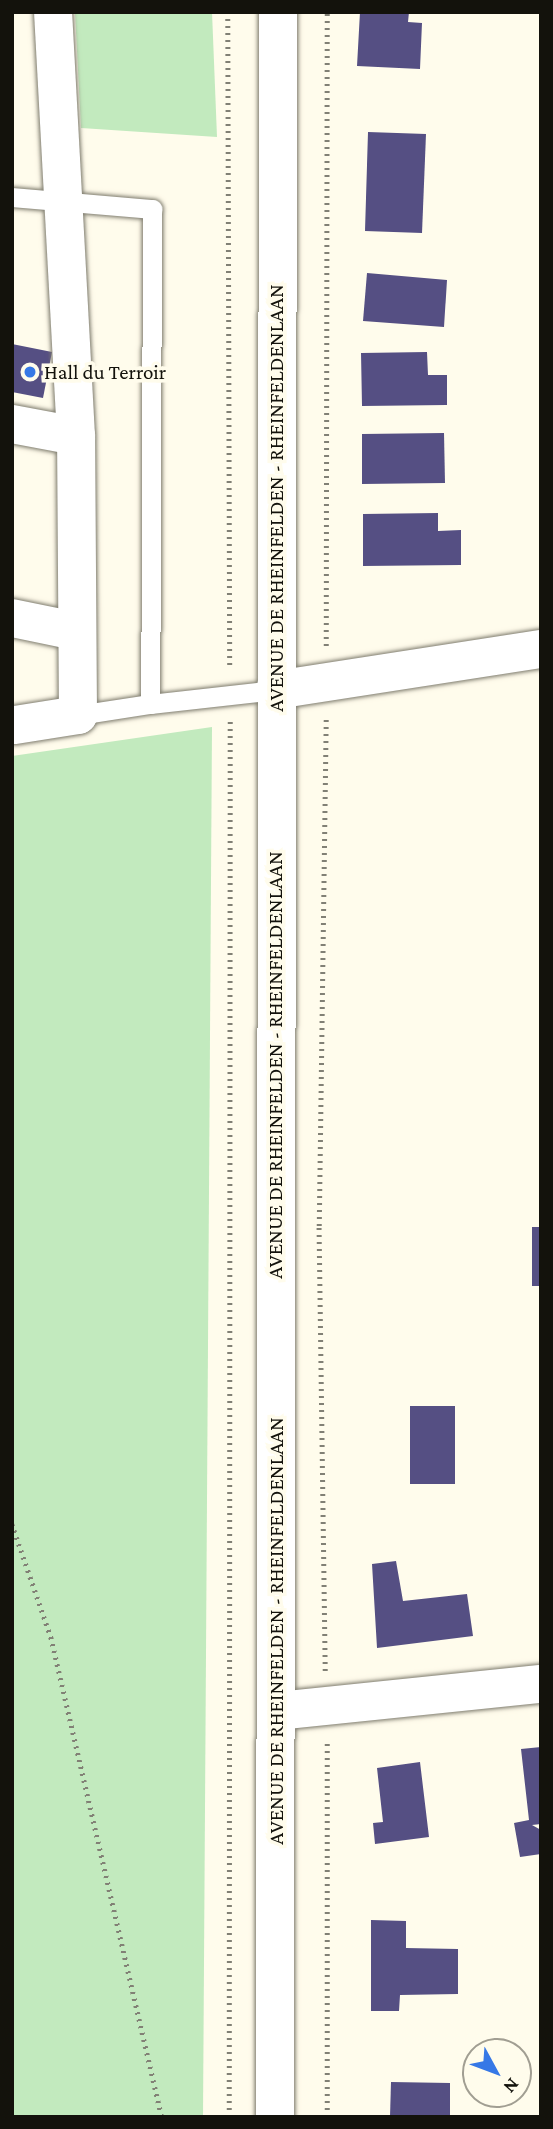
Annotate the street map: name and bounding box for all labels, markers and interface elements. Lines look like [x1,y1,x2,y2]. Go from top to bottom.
street label: AVENUE DE RHEINFELDEN - RHEINFELDENLAAN [263,284,289,712]
place label: Hall du Terroir [44,359,166,385]
marker: Hall du Terroir [22,364,38,380]
street label: AVENUE DE RHEINFELDEN - RHEINFELDENLAAN [262,851,288,1279]
street label: AVENUE DE RHEINFELDEN - RHEINFELDENLAAN [263,1417,289,1845]
north arrow [462,2038,532,2108]
text: N [500,2074,524,2098]

